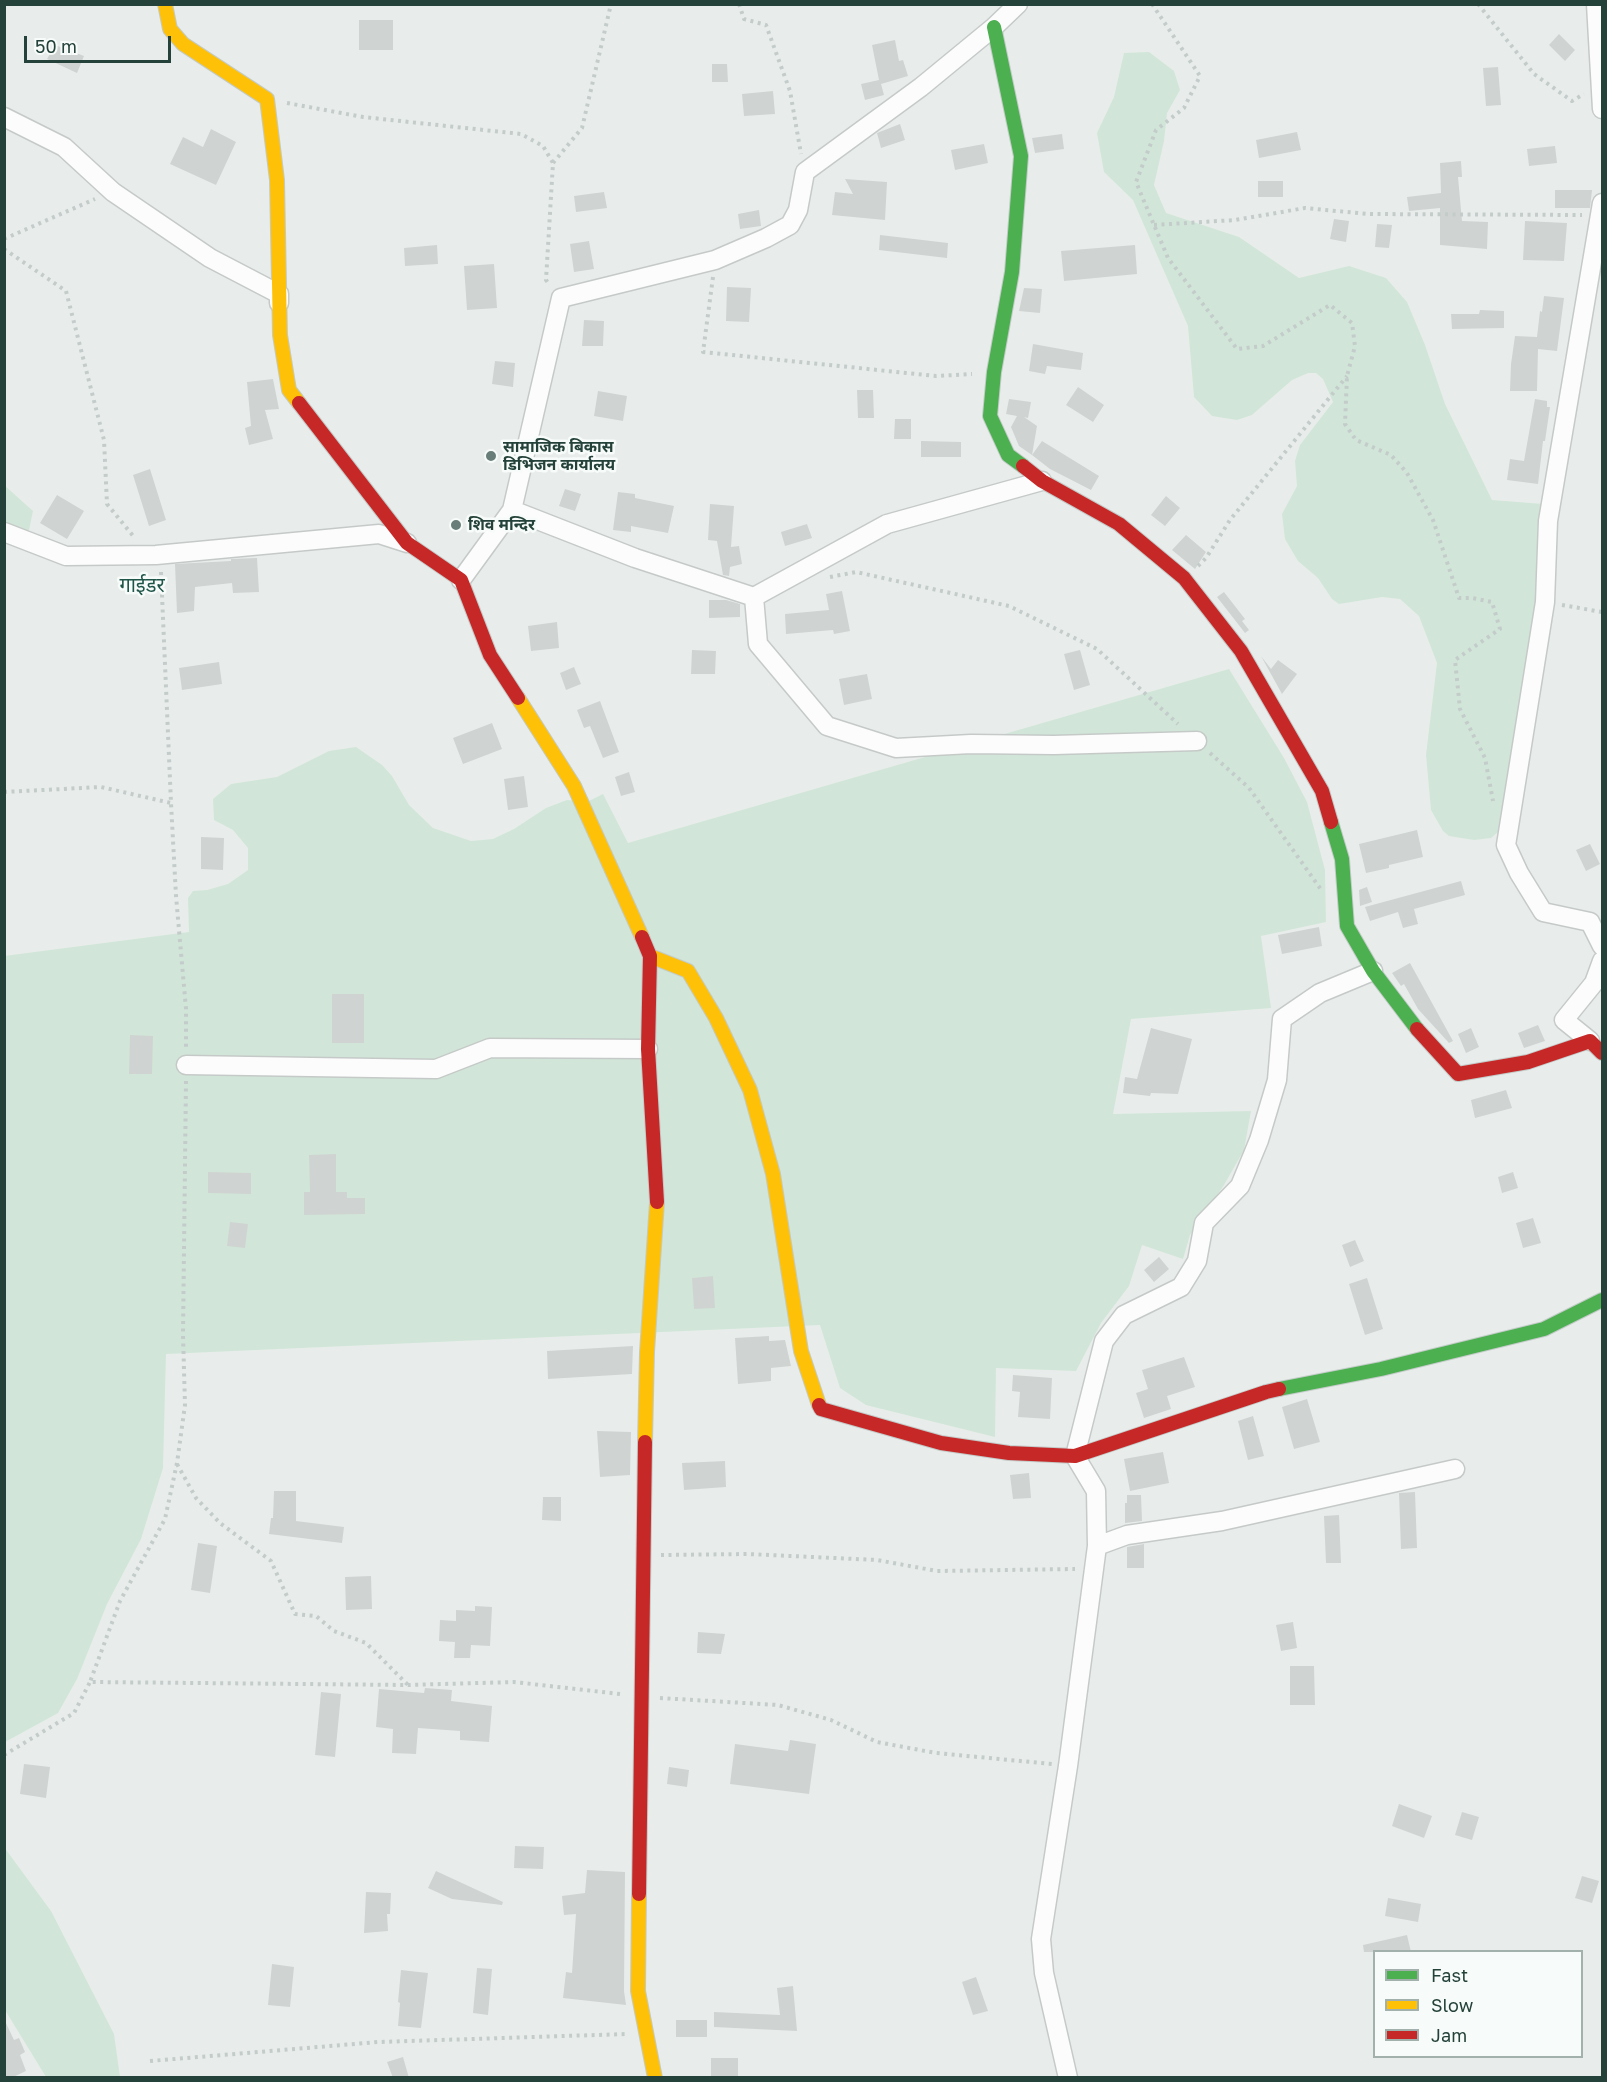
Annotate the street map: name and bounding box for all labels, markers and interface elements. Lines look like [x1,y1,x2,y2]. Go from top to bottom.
scale bar [27,24,174,62]
text: 50 m [35,35,77,57]
place label: सामाजिक बिकास डिभिजन कार्यालय [503,437,615,475]
marker: सामाजिक बिकास डिभिजन कार्यालय [484,449,498,463]
place label: शिव मन्दिर [468,515,535,535]
marker: शिव मन्दिर [449,518,463,532]
district label: गाईडर [119,574,165,598]
legend [1373,1950,1583,2058]
text: Fast [1431,1964,1468,1986]
text: Slow [1431,1994,1473,2016]
text: Jam [1431,2024,1467,2046]

